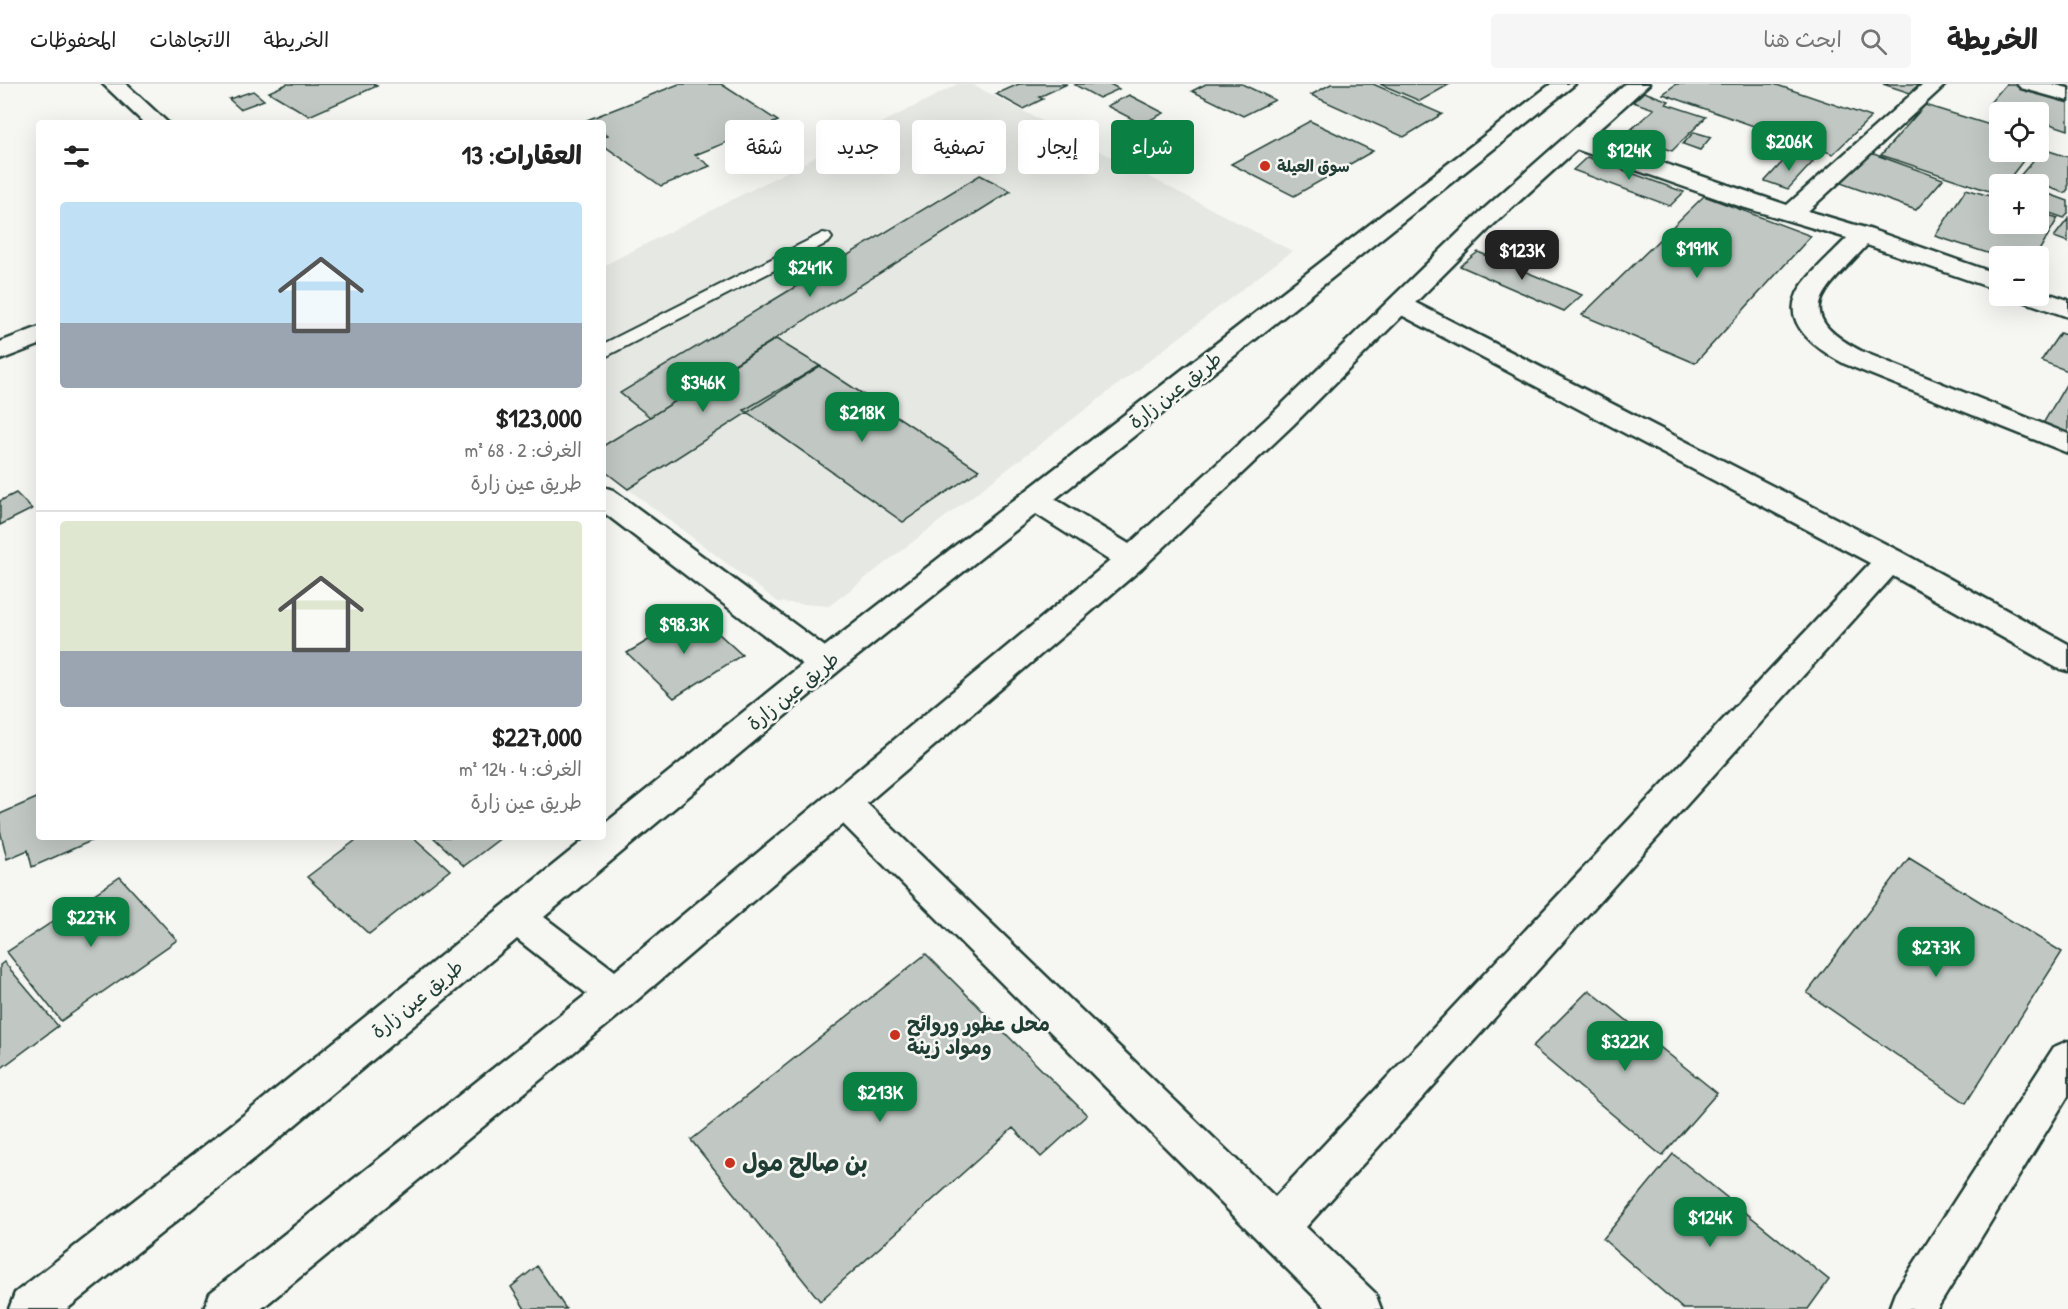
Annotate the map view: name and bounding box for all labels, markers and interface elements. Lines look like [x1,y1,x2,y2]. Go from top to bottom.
search box [1491,14,1911,68]
text: الخريطة [1947,20,2038,58]
text: ابحث هنا [1763,24,1842,54]
text: المحفوظات [30,25,116,54]
text: الاتجاهات [149,25,231,54]
text: الخريطة [264,25,329,54]
icon: search [1857,25,1890,58]
map controls [1989,102,2049,306]
button: locate [1989,102,2049,162]
chip: شقة [725,120,804,174]
chip: جديد [816,120,900,174]
chip: تصفية [912,120,1006,174]
chip: إيجار [1018,120,1099,174]
chip: شراء [1111,120,1194,174]
pin: $206K [1747,121,1831,172]
text: $206K [1766,127,1812,154]
pin: $124K [1587,130,1671,181]
text: $124K [1607,136,1651,163]
text: العقارات: 13 [462,137,582,172]
icon: filters [60,140,93,173]
place label: سوق العيلة [1277,155,1350,177]
marker: سوق العيلة [1258,159,1272,173]
button: + [1989,174,2049,234]
pin: $191K [1655,228,1739,279]
pin: $123K [1480,230,1564,281]
text: $191K [1676,234,1718,261]
text: $123K [1499,236,1545,263]
icon: home [267,241,375,349]
button: − [1989,246,2049,306]
pin: $241K [768,247,852,298]
text: $241K [788,253,832,280]
street label: طريق عين زارة [1122,345,1227,435]
pin: $346K [661,362,745,413]
text: $346K [680,368,726,395]
pin: $218K [820,392,904,443]
text: $218K [839,398,885,425]
text: $123,000 [495,400,582,435]
text: الغرف: 2 · 68 m² [465,436,582,463]
text: طريق عين زارة [470,469,582,496]
icon: home [267,560,375,668]
pin: $98.3K [635,604,733,655]
text: $98.3K [659,610,709,637]
street label: طريق عين زارة [741,645,845,736]
text: $227,000 [491,719,582,754]
text: الغرف: 4 · 124 m² [459,755,582,782]
text: طريق عين زارة [470,788,582,815]
pin: $227K [49,897,133,948]
text: $227K [66,903,116,930]
pin: $273K [1894,927,1978,978]
text: $273K [1912,933,1960,960]
street label: طريق عين زارة [365,953,469,1044]
place label: محل عطور وروائح ومواد زينة [907,1010,1050,1061]
pin: $322K [1583,1021,1667,1072]
text: $322K [1601,1027,1649,1054]
marker: محل عطور وروائح ومواد زينة [888,1028,902,1042]
pin: $213K [838,1072,922,1123]
text: $213K [857,1078,903,1105]
place label: بن صالح مول [742,1146,868,1178]
marker: بن صالح مول [723,1156,737,1170]
pin: $124K [1668,1197,1752,1248]
text: $124K [1688,1203,1732,1230]

